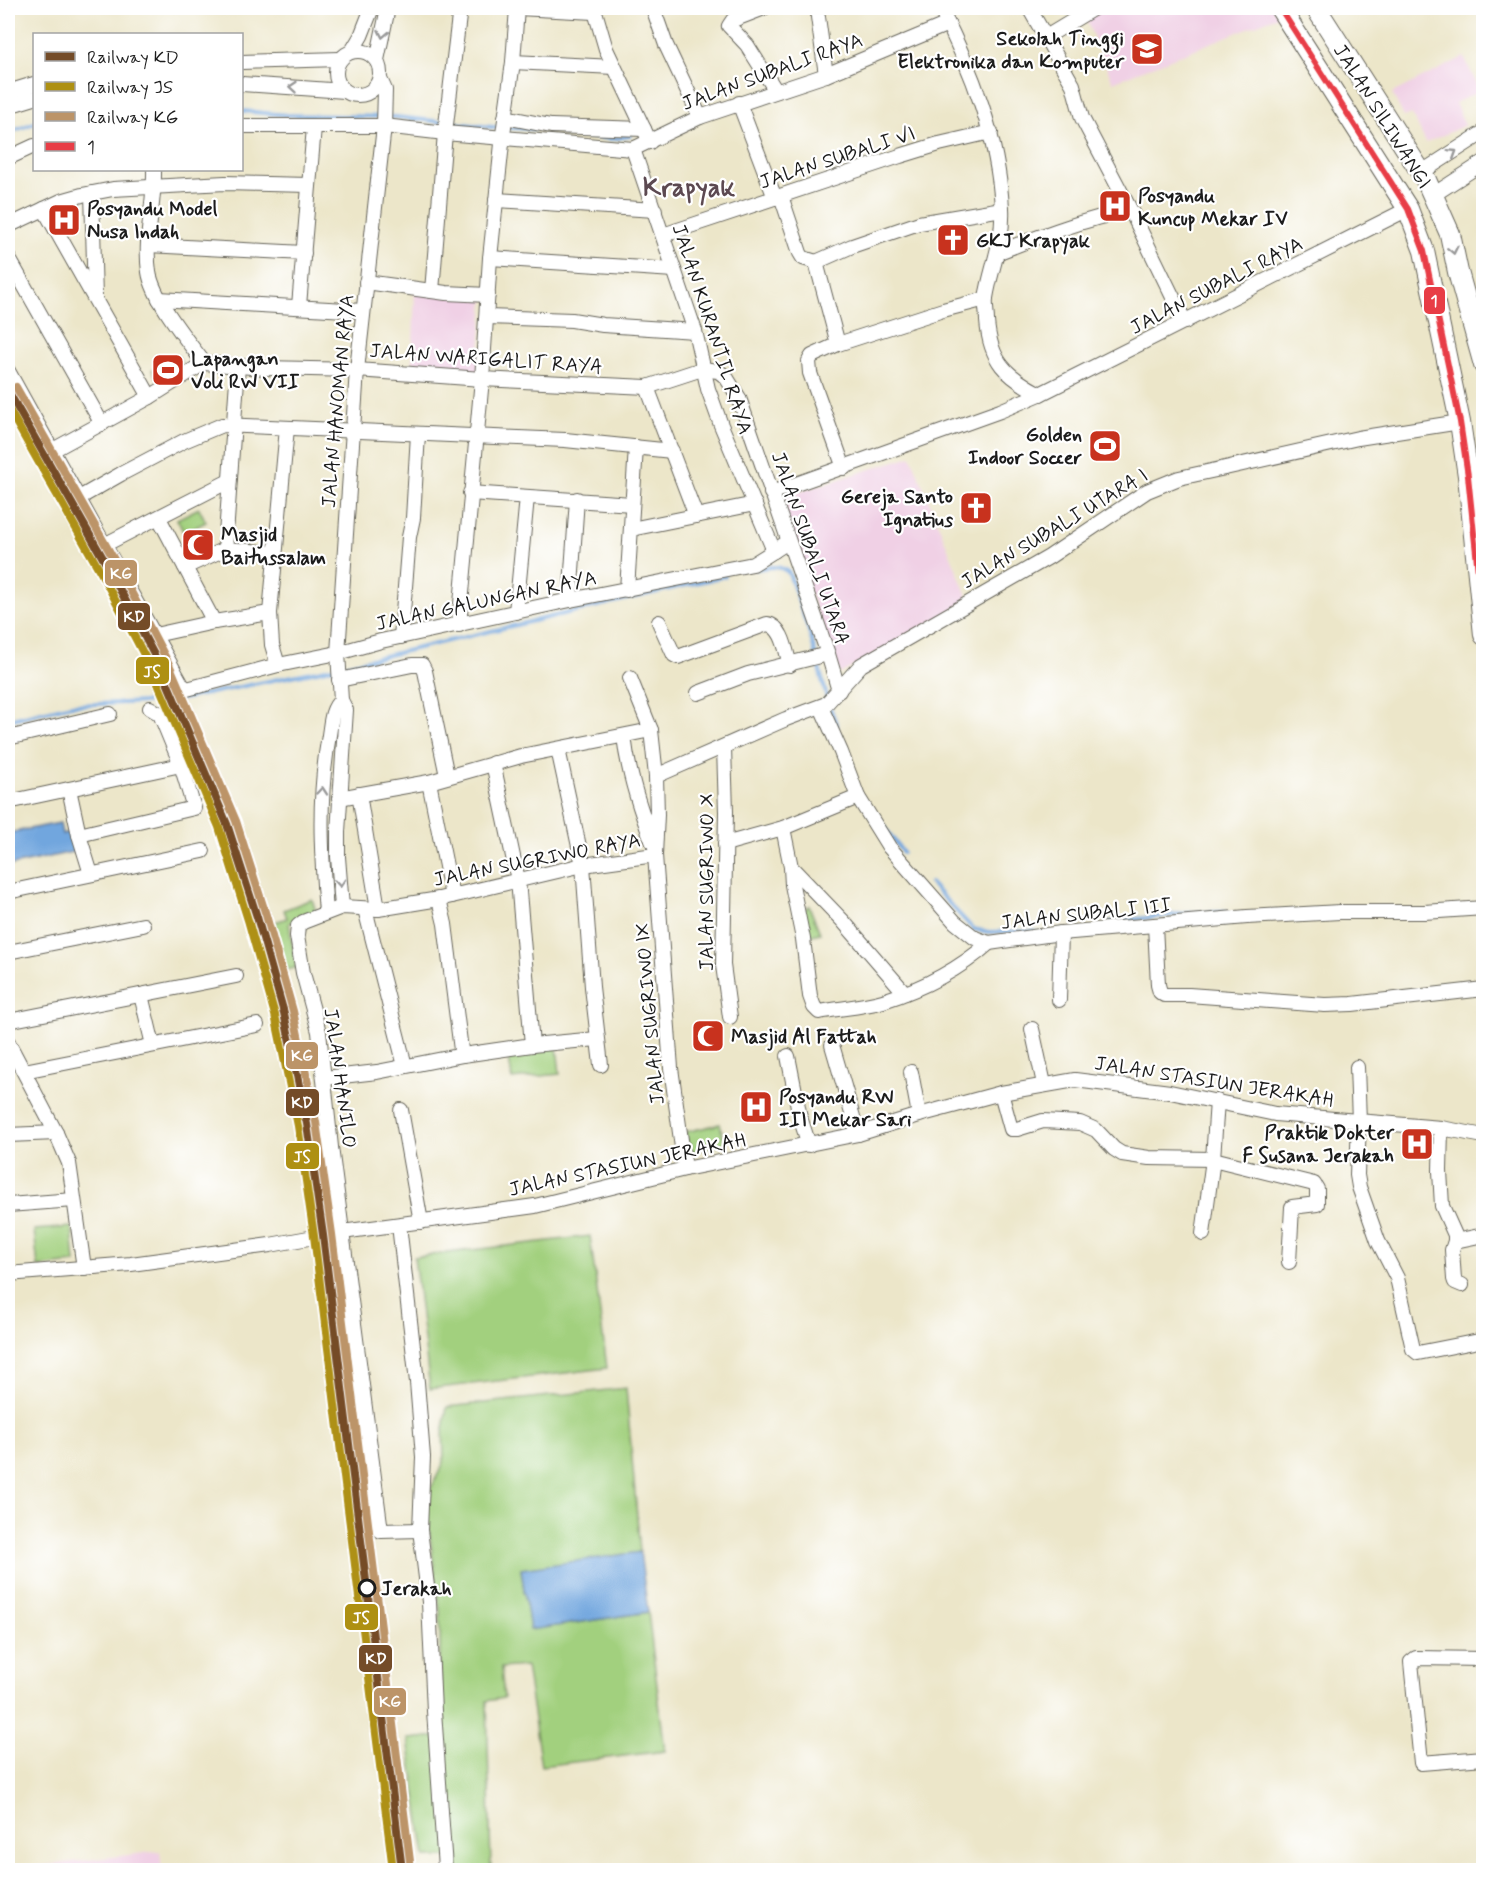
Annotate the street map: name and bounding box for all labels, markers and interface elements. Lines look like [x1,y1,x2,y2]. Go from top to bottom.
place label: Sekolah Tinggi Elektronika dan Komputer [897,26,1125,76]
street label: JALAN SUBALI RAYA [678,27,867,118]
one-way arrow [377,29,390,39]
school or university icon: Sekolah Tinggi Elektronika dan Komputer [1129,31,1165,67]
legend [33,33,243,171]
street label: JALAN SILIWANGI [1326,39,1437,194]
text: Railway KD [87,46,179,70]
text: Railway JS [87,76,173,100]
one-way arrow [289,80,298,93]
text: Railway KG [87,106,178,130]
street label: JALAN SUBALI VI [756,120,919,196]
text: 1 [87,136,95,160]
one-way arrow [1447,148,1457,160]
district label: Krapyak [643,172,736,206]
place label: Posyandu Kuncup Mekar IV [1138,183,1288,233]
hospital icon: Posyandu Kuncup Mekar IV [1097,188,1133,224]
place label: Posyandu Model Nusa Indah [87,196,217,246]
hospital icon: Posyandu Model Nusa Indah [46,202,82,238]
street label: JALAN KURANTIL RAYA [665,221,758,438]
church icon: GKJ Krapyak [935,222,971,258]
place label: GKJ Krapyak [976,228,1091,255]
street label: JALAN SUBALI RAYA [1126,231,1308,342]
one-way arrow [1446,244,1459,254]
line badge: 1 [1423,286,1446,315]
text: 1 [1430,291,1438,312]
street label: JALAN HANOMAN RAYA [316,293,361,509]
street label: JALAN WARIGALIT RAYA [368,338,603,381]
place label: Lapangan Voli RW VII [191,346,300,396]
sports icon: Lapangan Voli RW VII [150,352,186,388]
place label: Golden Indoor Soccer [968,422,1083,472]
sports icon: Golden Indoor Soccer [1087,428,1123,464]
street label: JALAN SUBALI UTARA [764,448,855,649]
street label: JALAN SUBALI UTARA I [956,463,1153,596]
place label: Gereja Santo Ignatius [841,484,953,534]
church icon: Gereja Santo Ignatius [958,490,994,526]
place label: Masjid Baitussalam [221,522,326,572]
mosque icon: Masjid Baitussalam [180,527,216,563]
line badge: KG [104,559,138,587]
text: KG [110,564,132,585]
street label: JALAN GALUNGAN RAYA [374,565,599,638]
line badge: KD [117,602,151,631]
text: KD [123,607,145,628]
line badge: JS [135,656,170,685]
text: JS [143,662,162,683]
one-way arrow [315,786,328,795]
street label: JALAN SUGRIWO X [694,793,721,971]
street label: JALAN SUGRIWO RAYA [431,827,643,894]
one-way arrow [333,879,346,888]
street label: JALAN SUBALI III [999,892,1173,937]
street label: JALAN SUGRIWO IX [629,922,672,1106]
street label: JALAN HANILO [316,1006,363,1150]
mosque icon: Masjid Al Fattah [690,1018,726,1054]
place label: Masjid Al Fattah [731,1024,877,1051]
line badge: KG [285,1041,319,1070]
text: KG [291,1046,313,1067]
street label: JALAN STASIUN JERAKAH [1092,1050,1335,1115]
place label: Posyandu RW III Mekar Sari [779,1084,912,1134]
line badge: KD [285,1088,320,1117]
hospital icon: Posyandu RW III Mekar Sari [738,1089,774,1125]
text: KD [291,1093,313,1114]
place label: Praktik Dokter F Susana Jerakah [1243,1120,1395,1170]
hospital icon: Praktik Dokter F Susana Jerakah [1399,1126,1435,1162]
street label: JALAN STASIUN JERAKAH [506,1127,748,1204]
line badge: JS [285,1142,320,1170]
text: JS [293,1147,312,1168]
place label: Jerakah [381,1576,452,1603]
marker: Jerakah [358,1579,376,1597]
line badge: JS [344,1603,379,1631]
text: JS [352,1608,371,1629]
line badge: KD [358,1644,393,1673]
text: KD [365,1649,387,1670]
line badge: KG [373,1687,407,1716]
text: KG [379,1692,401,1713]

